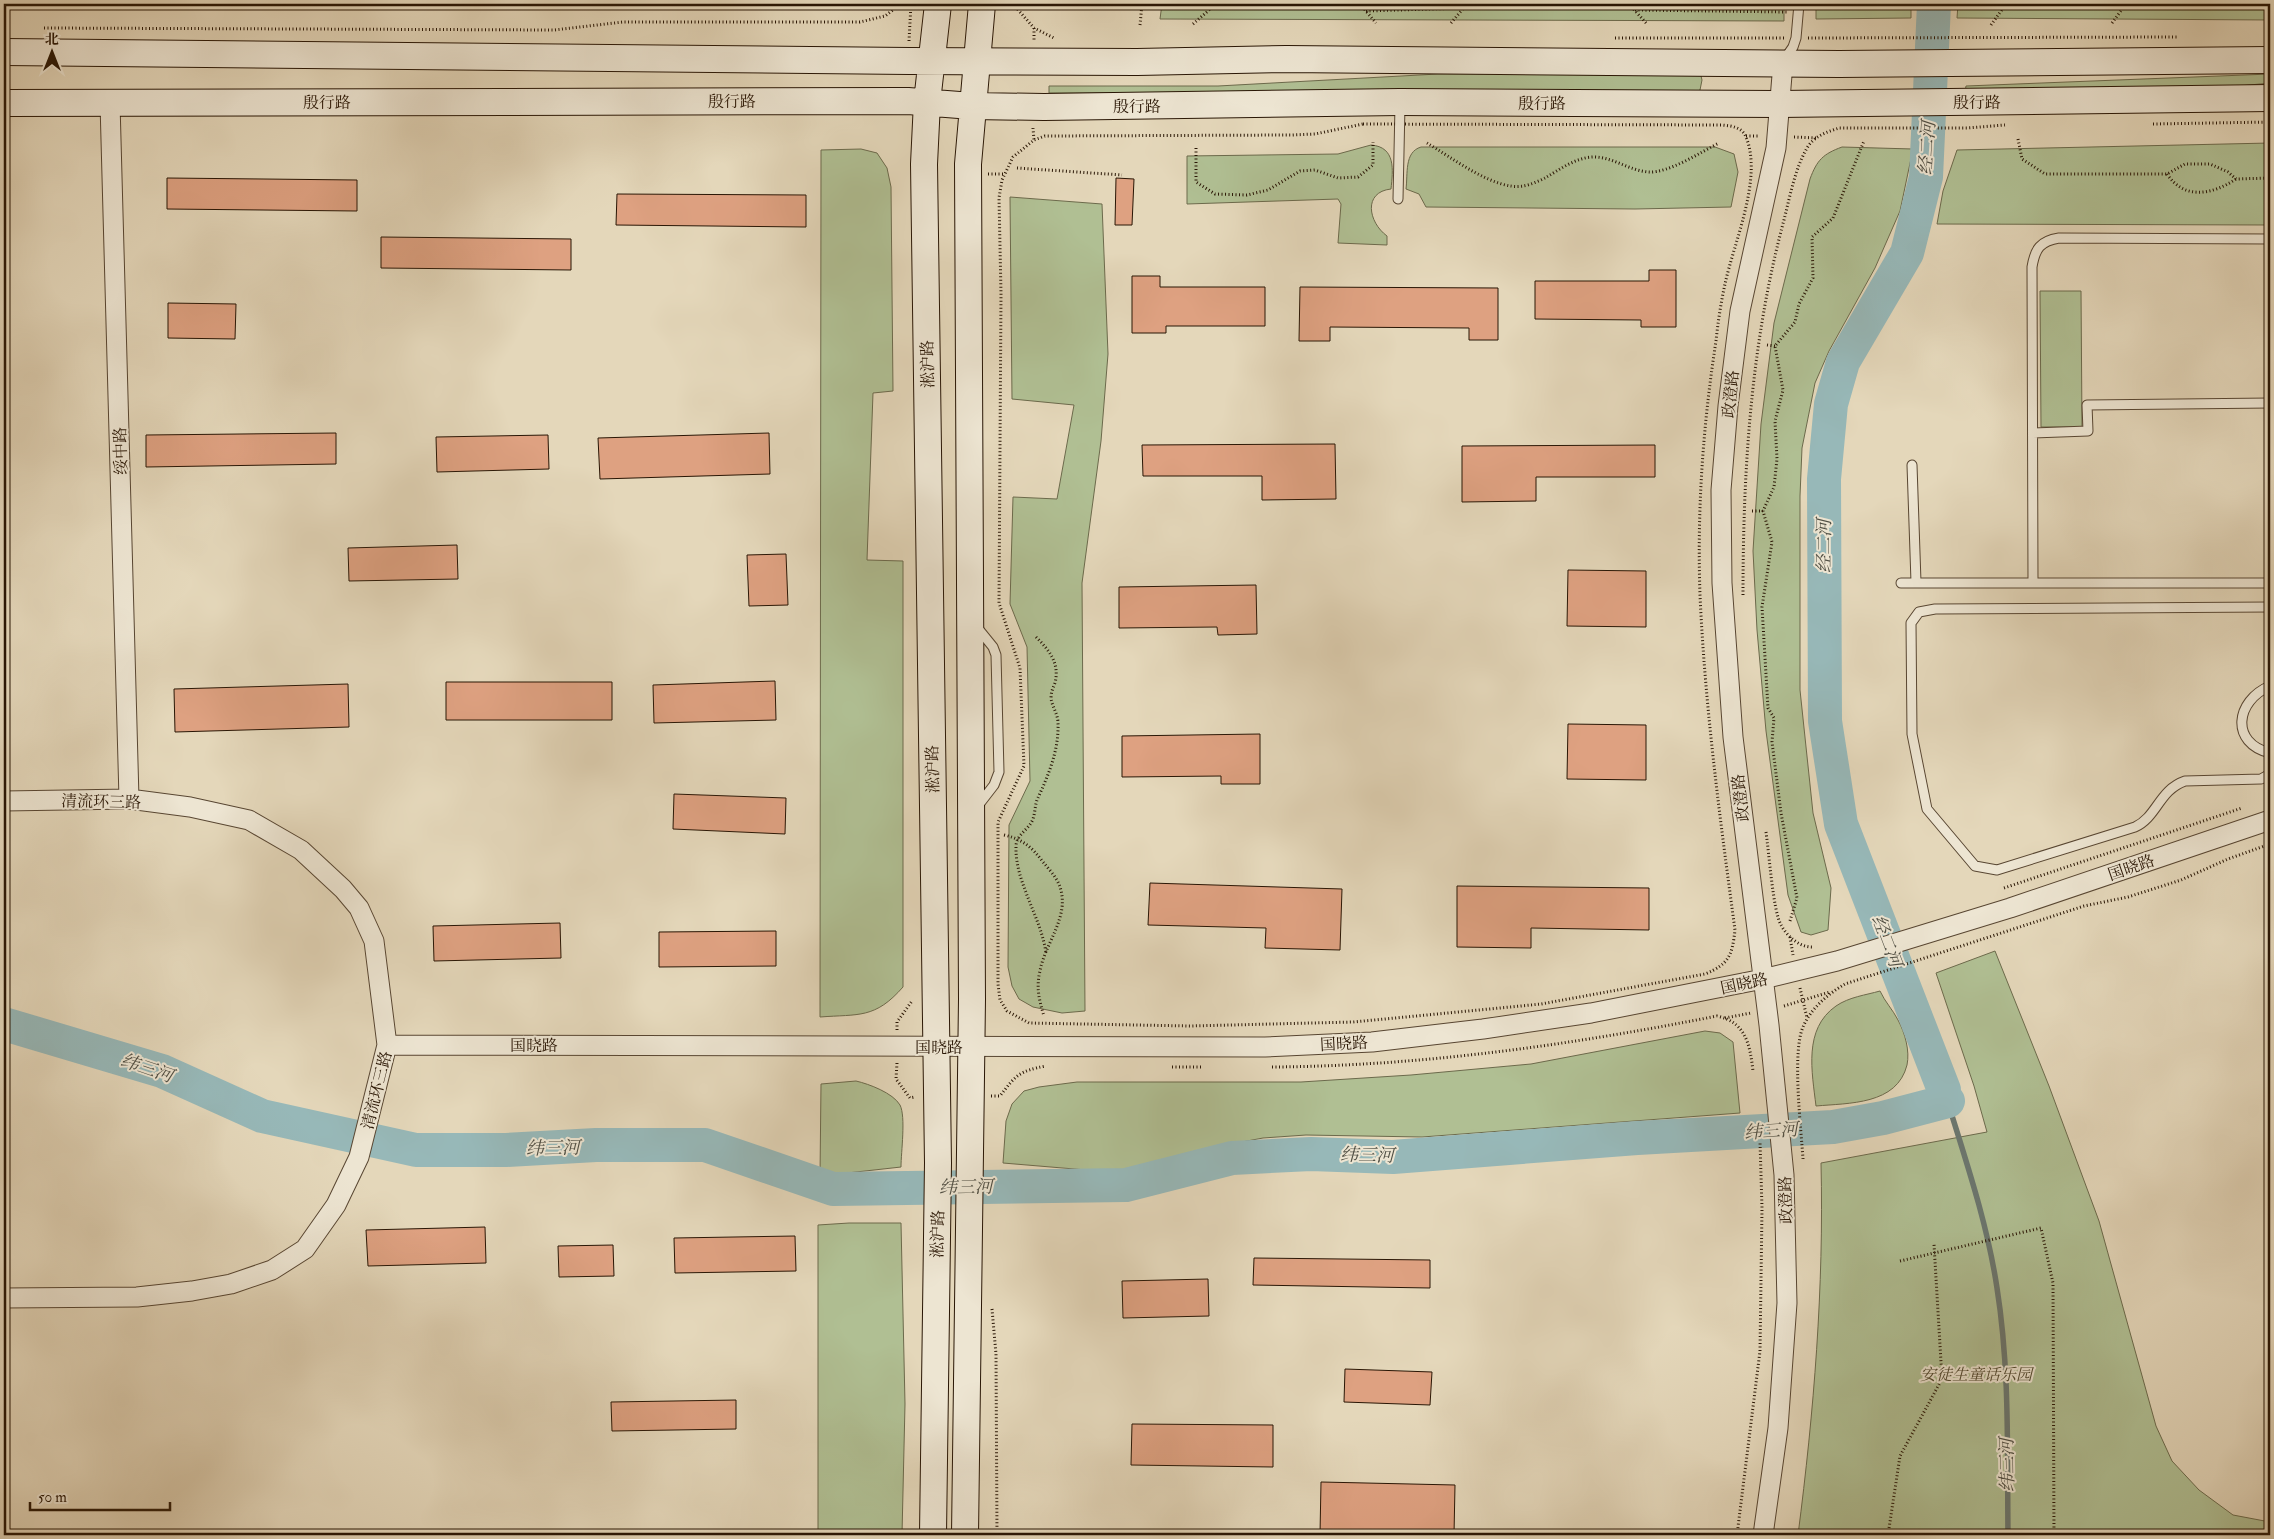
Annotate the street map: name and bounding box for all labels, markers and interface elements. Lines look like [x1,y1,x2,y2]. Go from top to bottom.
north arrow [28,28,78,78]
text: 北 [45,31,59,48]
street label: 殷行路 [708,92,756,112]
street label: 殷行路 [303,93,351,113]
street label: 殷行路 [1953,93,2001,113]
street label: 殷行路 [1518,94,1566,114]
street label: 殷行路 [1113,97,1161,117]
water label: 经二河 [1914,117,1941,176]
street label: 淞沪路 [918,340,938,388]
street label: 政澄路 [1719,369,1743,419]
street label: 绥中路 [110,427,132,475]
water label: 经二河 [1813,516,1836,573]
street label: 淞沪路 [923,745,943,793]
street label: 政澄路 [1728,773,1754,823]
street label: 清流环三路 [61,791,141,813]
street label: 国晓路 [2105,851,2157,885]
water label: 经二河 [1866,912,1908,973]
street label: 国晓路 [1719,969,1770,999]
street label: 国晓路 [1320,1033,1369,1055]
street label: 国晓路 [510,1036,558,1056]
street label: 国晓路 [915,1038,963,1058]
water label: 纬三河 [118,1049,179,1089]
street label: 清流环三路 [358,1049,396,1131]
water label: 纬三河 [1743,1118,1802,1145]
water label: 纬三河 [526,1136,583,1160]
water label: 纬三河 [1340,1144,1397,1168]
water label: 纬三河 [939,1175,996,1199]
street label: 政澄路 [1775,1176,1797,1224]
street label: 淞沪路 [928,1210,948,1258]
park label: 安徒生童话乐园 [1920,1365,2035,1385]
water label: 纬三河 [1995,1435,2019,1492]
scale bar [30,1479,170,1511]
text: 50 m [38,1488,67,1507]

